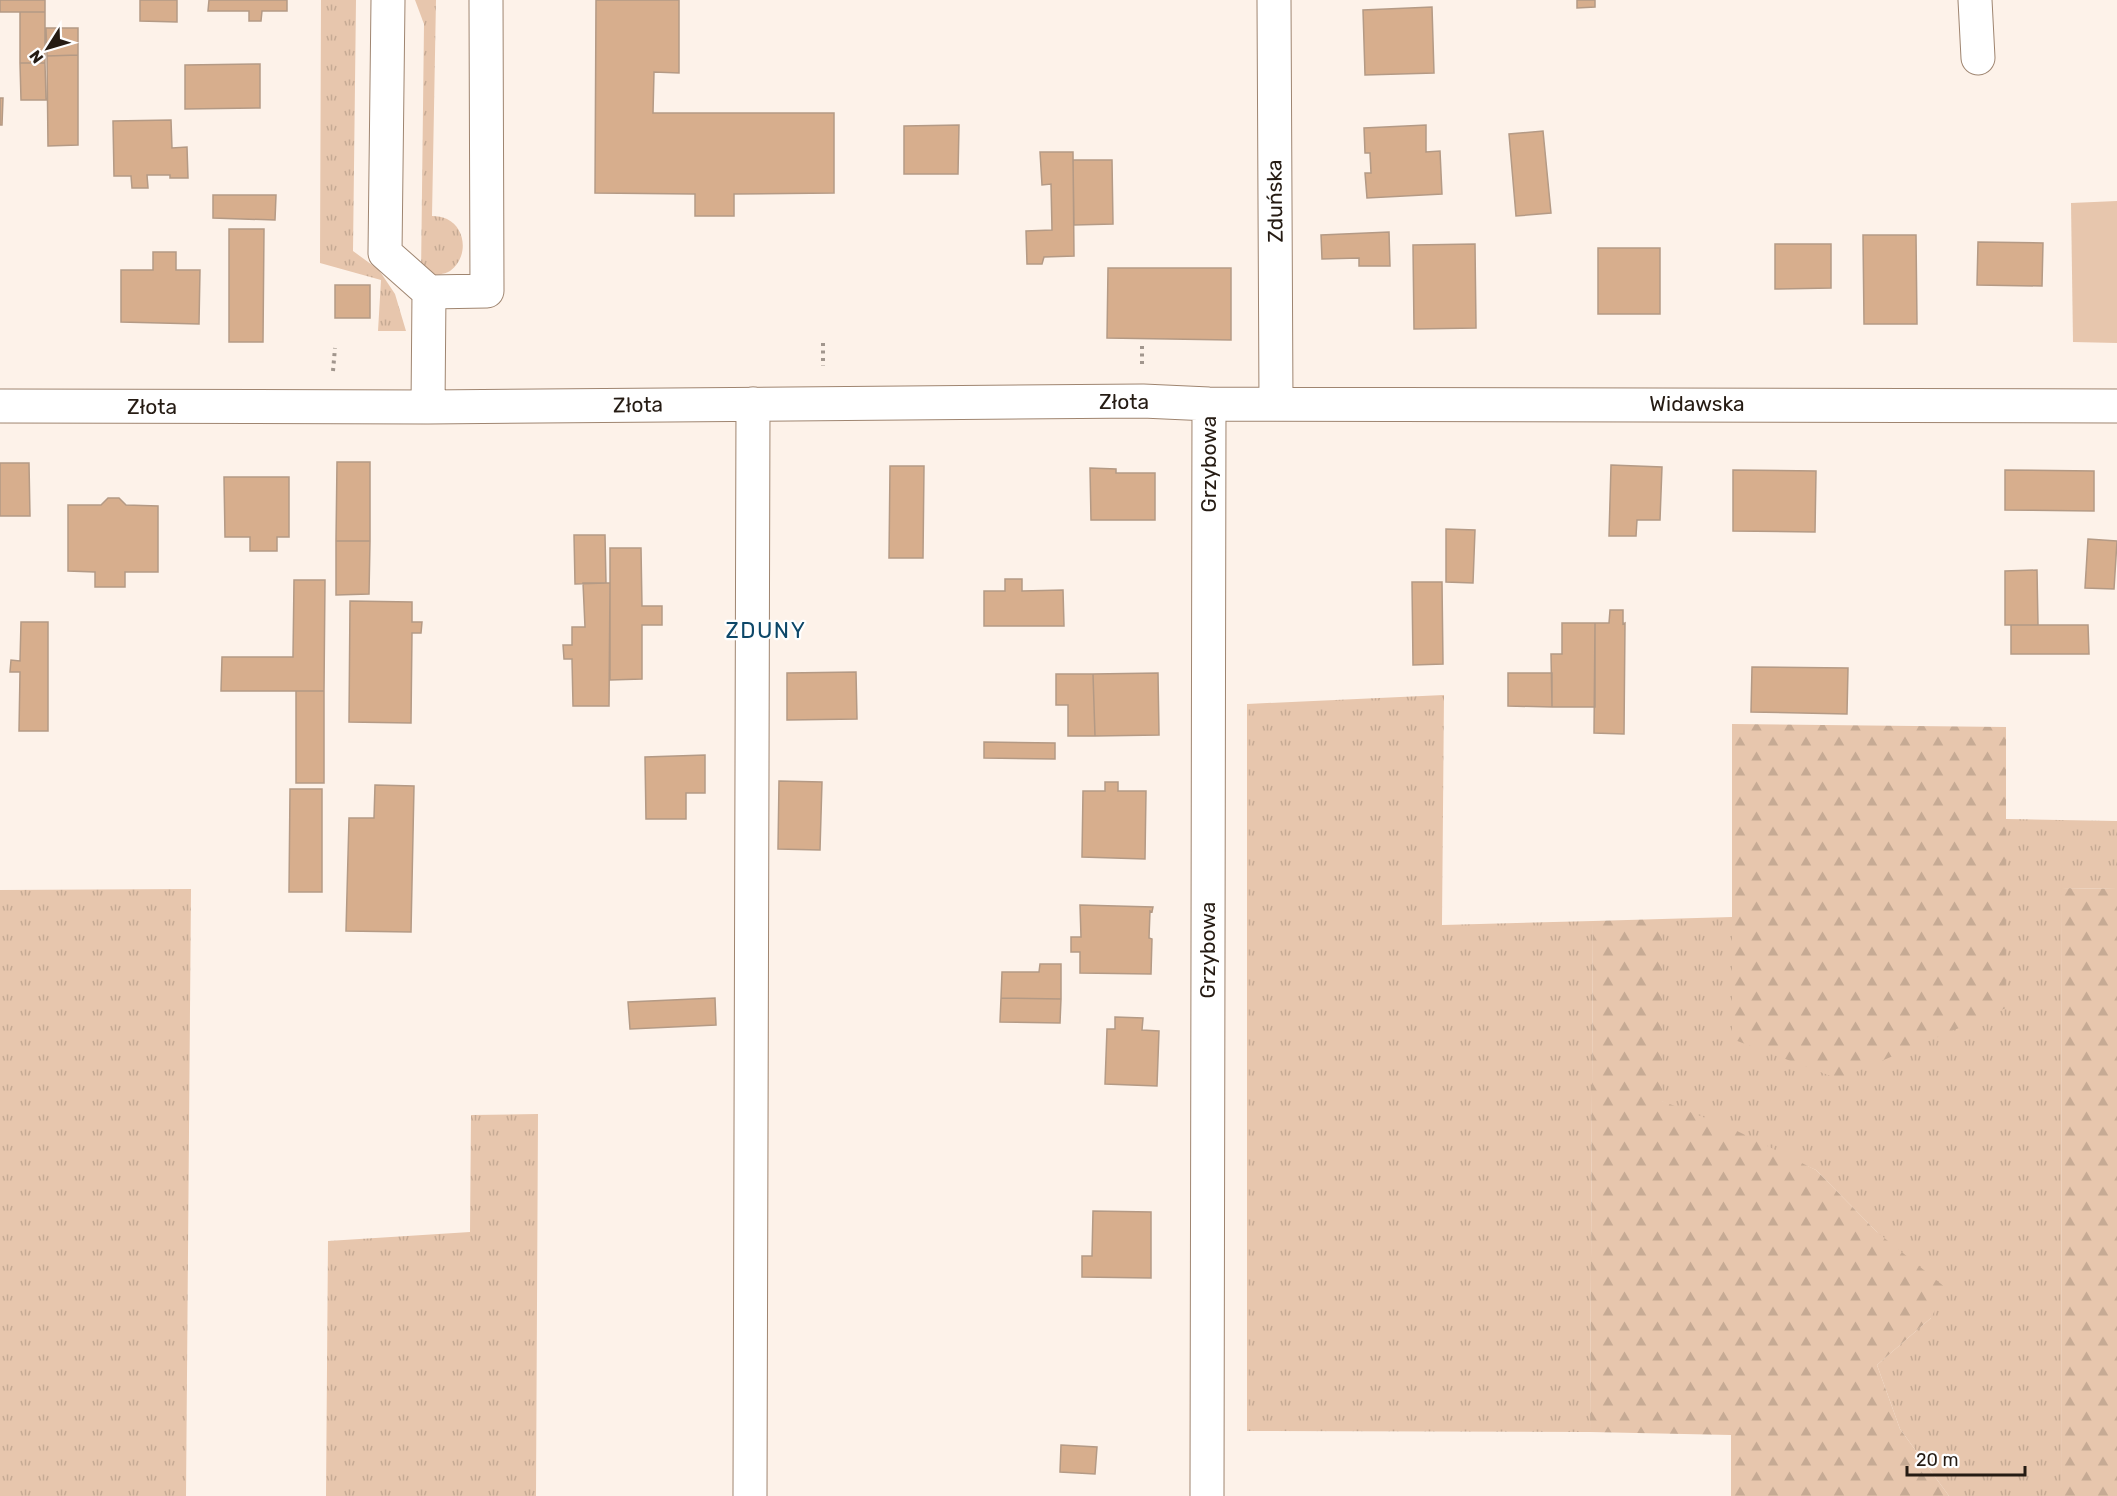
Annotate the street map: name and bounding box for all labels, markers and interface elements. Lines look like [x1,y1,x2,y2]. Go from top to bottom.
north arrow [18,18,78,78]
text: N [25,46,47,67]
street label: Zduńska [1261,159,1288,243]
street label: Złota [1099,389,1149,414]
street label: Widawska [1649,391,1745,416]
street label: Złota [613,392,663,417]
street label: Złota [127,394,177,419]
street label: Grzybowa [1196,416,1221,512]
district label: ZDUNY [726,617,806,644]
street label: Grzybowa [1195,902,1220,998]
scale bar [1907,1439,2026,1477]
text: 20 m [1916,1449,1958,1471]

